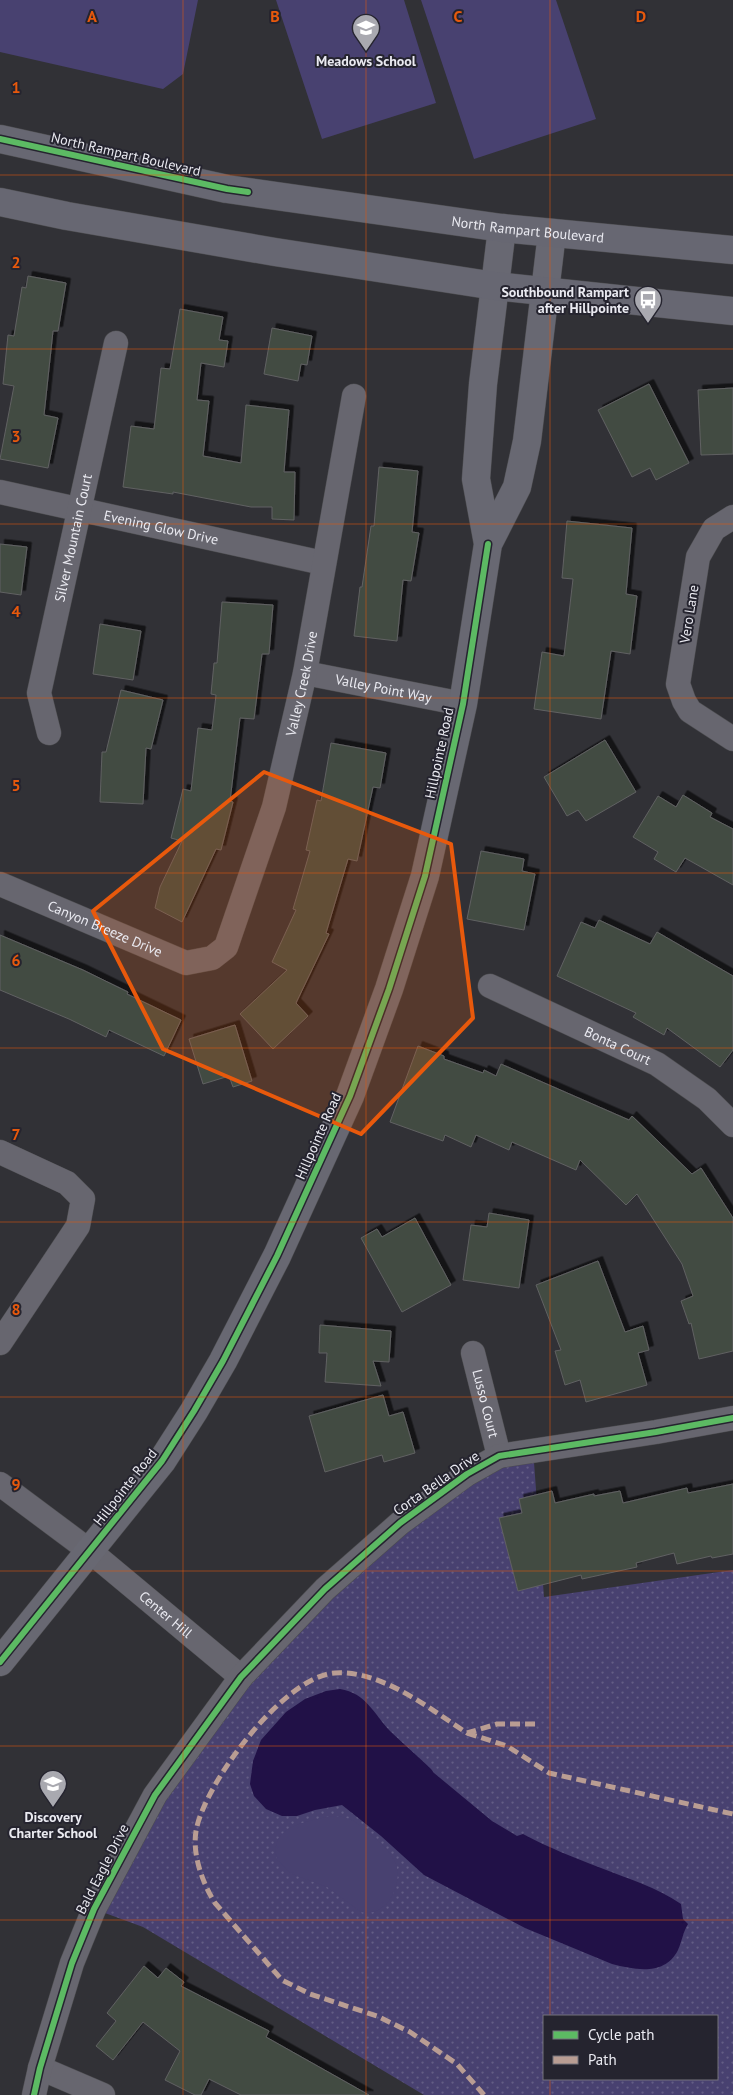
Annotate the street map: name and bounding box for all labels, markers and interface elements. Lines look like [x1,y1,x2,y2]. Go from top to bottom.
text: A [87,6,97,26]
text: B [270,6,280,26]
text: C [454,6,463,26]
text: D [636,6,646,26]
school or university icon: Meadows School [351,13,381,52]
place label: Meadows School [316,52,417,70]
text: 1 [11,77,21,97]
street label: North Rampart Boulevard [49,128,203,180]
street label: North Rampart Boulevard [450,212,605,247]
text: 2 [11,252,21,272]
place label: Southbound Rampart after Hillpointe [501,283,629,317]
bus stop icon: Southbound Rampart after Hillpointe [633,285,663,324]
text: 3 [11,426,21,446]
street label: Silver Mountain Court [50,472,96,604]
street label: Evening Glow Drive [102,506,220,549]
street label: Vero Lane [675,583,702,646]
text: 4 [11,601,21,621]
street label: Valley Creek Drive [281,629,321,739]
street label: Valley Point Way [333,670,434,707]
street label: Hillpointe Road [421,706,457,800]
text: 5 [11,775,21,795]
street label: Canyon Breeze Drive [45,896,165,961]
text: 6 [11,950,21,970]
street label: Bonta Court [582,1022,654,1069]
street label: Hillpointe Road [291,1090,345,1182]
text: 7 [11,1124,21,1144]
text: 8 [11,1299,21,1319]
street label: Lusso Court [468,1367,503,1440]
street label: Hillpointe Road [89,1445,161,1529]
street label: Corta Bella Drive [389,1447,483,1519]
text: 9 [11,1474,21,1494]
street label: Center Hill [136,1587,196,1642]
school or university icon: Discovery Charter School [38,1769,68,1808]
place label: Discovery Charter School [9,1808,98,1842]
street label: Bald Eagle Drive [72,1821,132,1917]
legend [543,2015,718,2080]
text: Cycle path [588,2025,654,2044]
text: Path [588,2050,617,2069]

